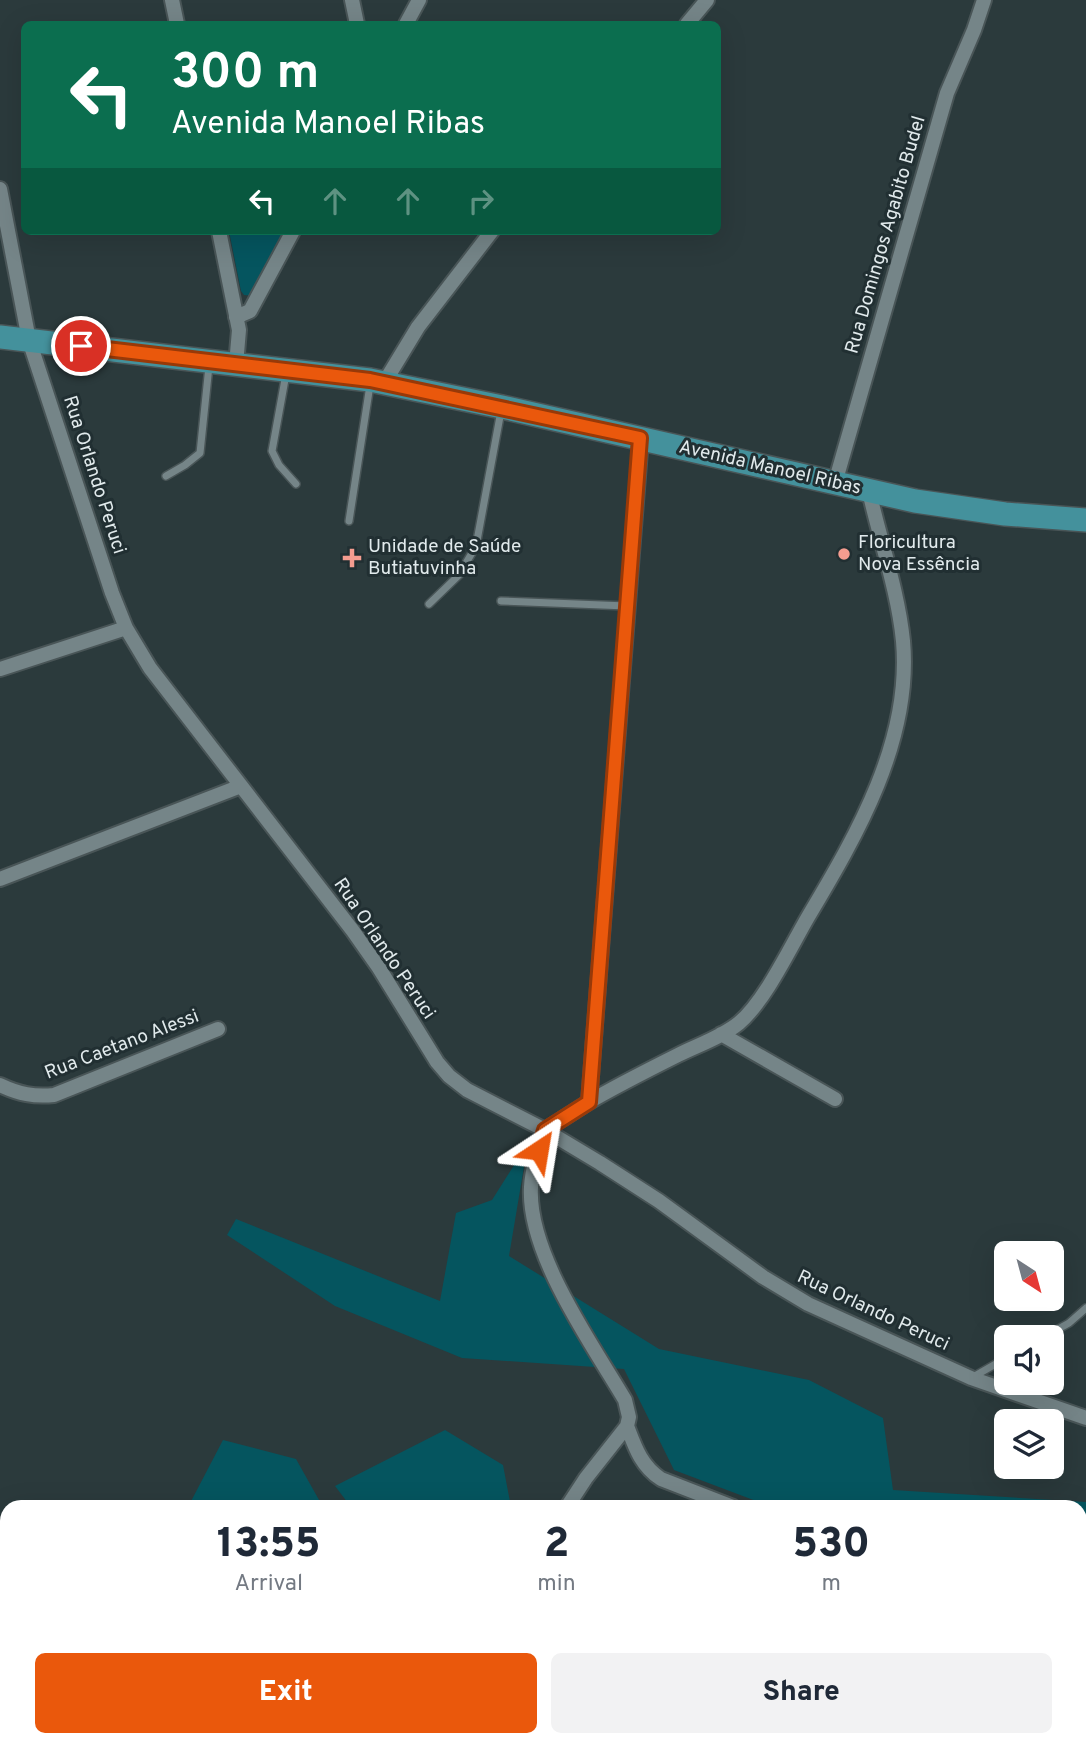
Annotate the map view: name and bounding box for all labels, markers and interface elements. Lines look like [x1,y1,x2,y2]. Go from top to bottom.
text: 300 m [171,44,319,106]
icon: left [56,49,147,140]
text: Avenida Manoel Ribas [171,105,485,145]
street label: Rua Domingos Agabito Budel [840,113,932,357]
icon: left [243,182,281,220]
icon: ahead [316,182,354,220]
icon: ahead [389,182,427,220]
icon: right [462,182,500,220]
pin [51,316,111,376]
icon: arrive [62,327,100,365]
street label: Rua Orlando Peruci [57,393,131,557]
street label: Avenida Manoel Ribas [676,435,864,501]
place label: Floricultura Nova Essência [858,531,980,577]
place label: Unidade de Saúde Butiatuvinha [368,535,521,581]
marker: Floricultura Nova Essência [836,546,852,562]
marker: Unidade de Saúde Butiatuvinha [342,548,362,568]
street label: Rua Orlando Peruci [328,874,440,1024]
street label: Rua Caetano Alessi [41,1005,203,1085]
position arrow [502,1113,576,1187]
north arrow [994,1241,1064,1311]
map controls [994,1241,1064,1479]
street label: Rua Orlando Peruci [793,1265,953,1357]
button: sound [994,1325,1064,1395]
button: layers [994,1409,1064,1479]
text: 13:55 [217,1519,321,1572]
text: 2 [544,1519,569,1572]
text: 530 [792,1519,870,1572]
text: Arrival [234,1570,303,1599]
text: min [537,1570,576,1599]
text: m [822,1570,841,1599]
button: Exit [35,1653,537,1733]
button: Share [551,1653,1052,1733]

